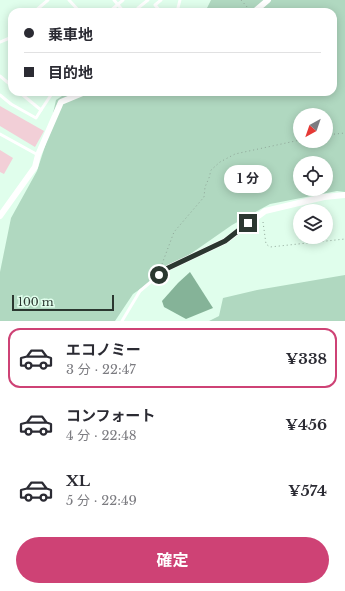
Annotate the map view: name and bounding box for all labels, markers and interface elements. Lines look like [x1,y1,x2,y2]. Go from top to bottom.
text: 乗車地 [48,25,93,44]
text: 目的地 [48,63,93,82]
north arrow [293,108,333,148]
map controls [293,108,333,244]
button: locate [293,156,333,196]
callout: 1 分 [224,165,272,193]
text: 1 分 [237,170,259,187]
button: layers [293,204,333,244]
route end [239,214,257,232]
route start [150,266,168,284]
scale bar [12,293,114,312]
text: 100 m [18,295,54,309]
icon: car [18,340,54,376]
text: エコノミー [66,340,141,359]
text: ¥338 [286,349,327,368]
text: 3 分 · 22:47 [66,361,136,378]
icon: car [18,406,54,442]
text: コンフォート [66,406,156,425]
text: ¥456 [285,415,327,434]
text: 4 分 · 22:48 [66,427,137,444]
text: XL [66,471,90,490]
icon: car [18,472,54,508]
text: ¥574 [288,481,327,500]
text: 5 分 · 22:49 [66,492,137,509]
button: 確定 [16,537,329,583]

